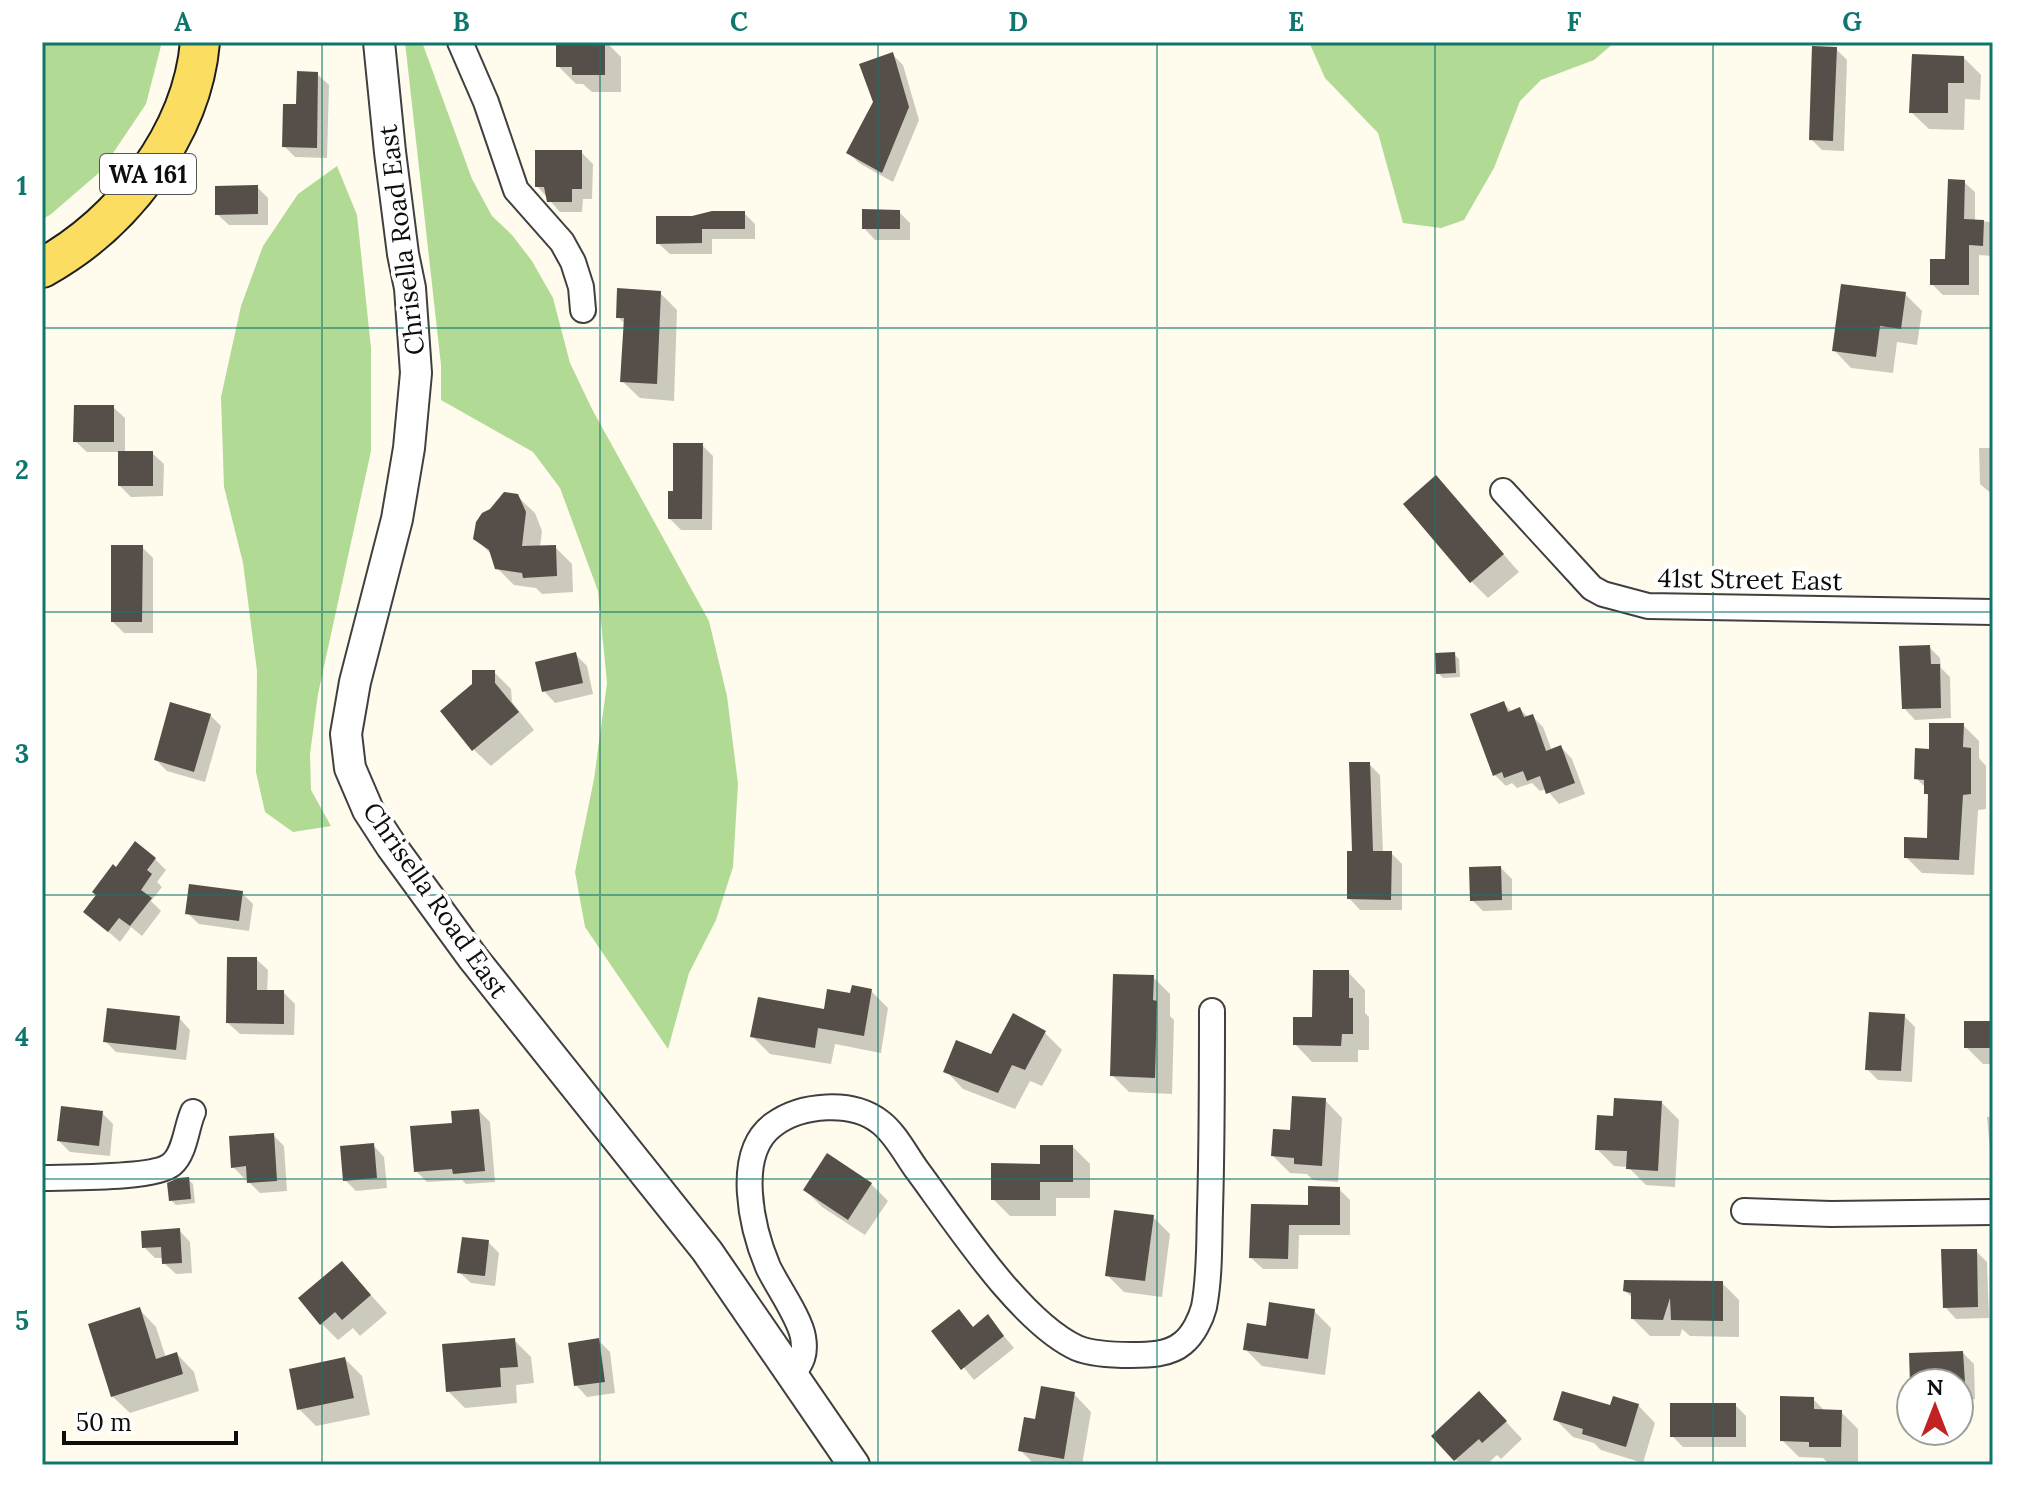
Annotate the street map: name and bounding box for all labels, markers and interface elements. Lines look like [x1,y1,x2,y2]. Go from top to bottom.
text: A [174,5,192,38]
text: B [452,5,470,38]
text: C [730,5,748,38]
text: D [1008,5,1028,38]
text: E [1288,5,1304,38]
text: F [1567,5,1582,38]
text: G [1842,5,1862,38]
street label: Chrisella Road East [371,123,431,357]
road number: WA 161 [100,154,196,194]
text: 1 [17,169,27,202]
text: 2 [15,453,29,486]
street label: 41st Street East [1657,561,1843,597]
text: 3 [15,737,29,770]
street label: Chrisella Road East [356,796,516,1004]
text: 4 [15,1020,29,1053]
text: 5 [15,1304,29,1337]
north arrow [1895,1367,1975,1447]
text: N [1926,1373,1944,1401]
scale bar [64,1395,236,1445]
text: 50 m [76,1407,132,1438]

